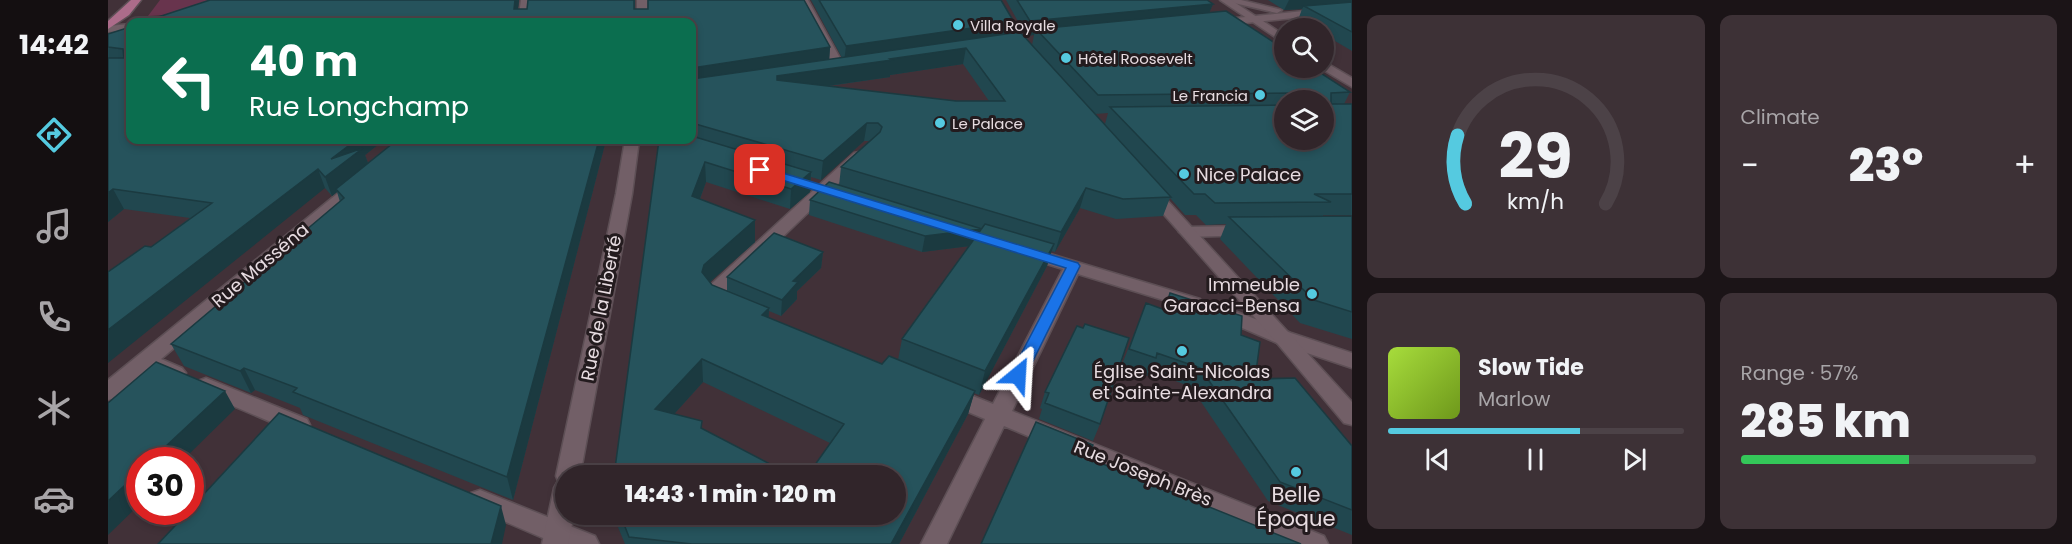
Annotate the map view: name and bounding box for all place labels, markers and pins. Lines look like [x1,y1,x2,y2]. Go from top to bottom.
place label: Villa Royale [970,15,1056,36]
marker: Villa Royale [951,18,965,32]
place label: Hôtel Roosevelt [1078,48,1193,69]
marker: Hôtel Roosevelt [1059,51,1073,65]
place label: Le Francia [1172,85,1248,106]
marker: Le Francia [1253,88,1267,102]
place label: Le Palace [952,113,1023,134]
marker: Le Palace [933,116,947,130]
pin [734,144,785,195]
place label: Nice Palace [1196,162,1301,187]
marker: Nice Palace [1177,167,1191,181]
place label: Immeuble Garacci-Bensa [1163,272,1300,318]
marker: Immeuble Garacci-Bensa [1305,287,1319,301]
marker: Église Saint-Nicolas et Sainte-Alexandra [1175,344,1189,358]
place label: Église Saint-Nicolas et Sainte-Alexandra [1092,359,1272,405]
marker: Belle Époque [1289,465,1303,479]
place label: Belle Époque [1256,480,1336,533]

